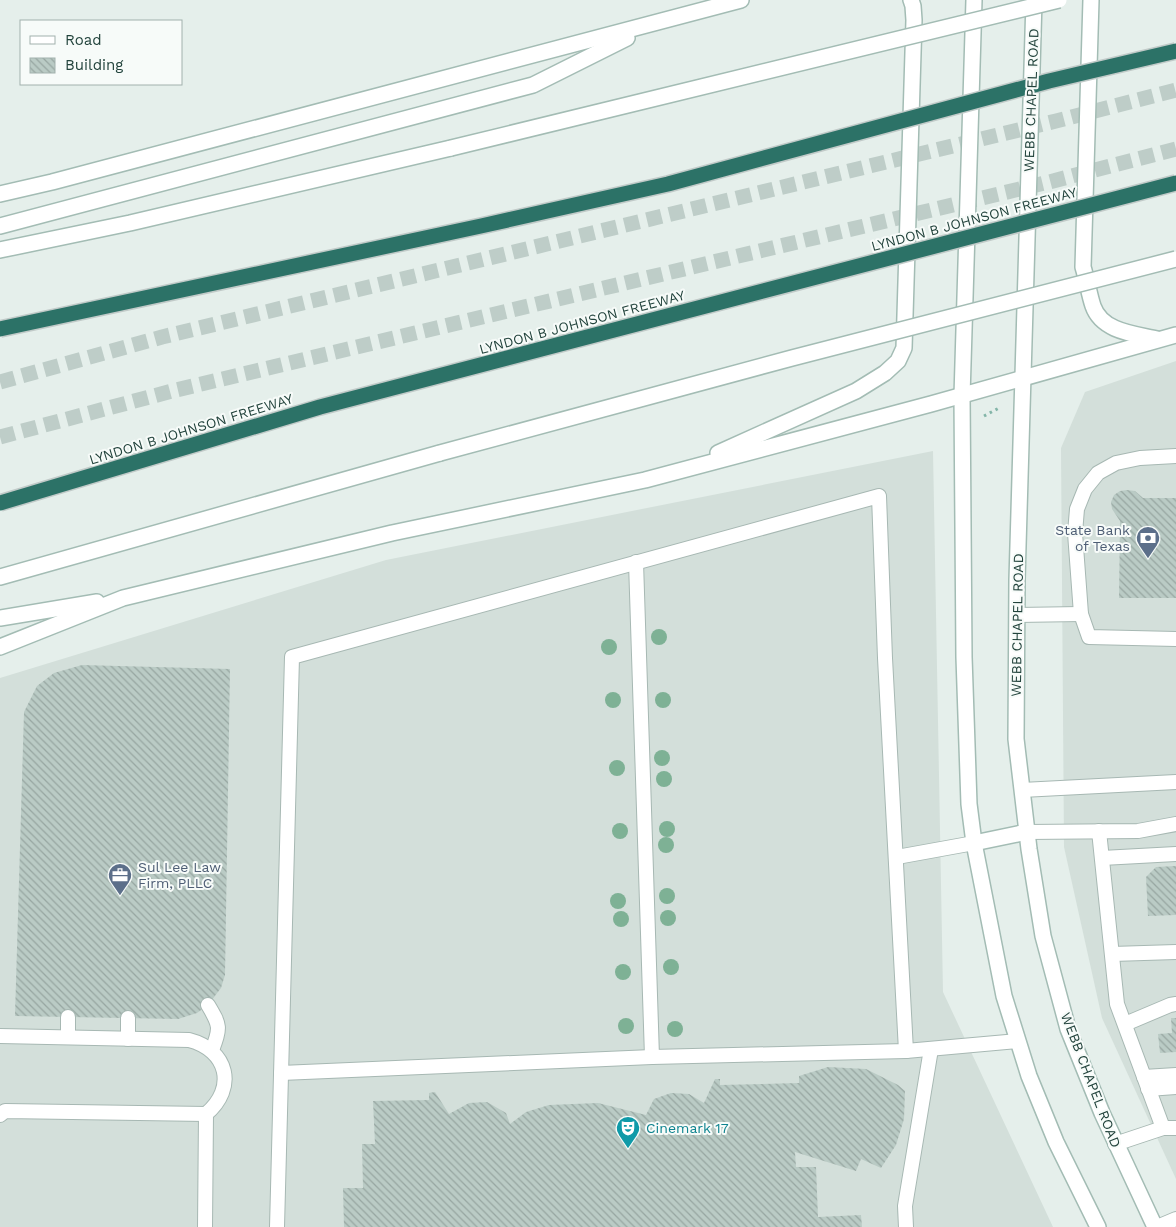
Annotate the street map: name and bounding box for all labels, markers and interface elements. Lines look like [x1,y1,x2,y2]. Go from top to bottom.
legend [20,20,182,85]
street label: WEBB CHAPEL ROAD [1021,28,1041,172]
text: Road [65,31,102,49]
text: Building [65,56,123,74]
street label: LYNDON B JOHNSON FREEWAY [869,184,1079,254]
street label: LYNDON B JOHNSON FREEWAY [477,287,687,357]
street label: LYNDON B JOHNSON FREEWAY [87,390,295,468]
place label: State Bank of Texas [1055,522,1130,554]
bank icon: State Bank of Texas [1135,525,1161,559]
street label: WEBB CHAPEL ROAD [1008,553,1026,697]
place label: Sul Lee Law Firm, PLLC [138,859,221,891]
office icon: Sul Lee Law Firm, PLLC [107,862,133,896]
street label: WEBB CHAPEL ROAD [1058,1010,1124,1150]
theatre icon: Cinemark 17 [615,1115,641,1149]
place label: Cinemark 17 [646,1120,729,1136]

